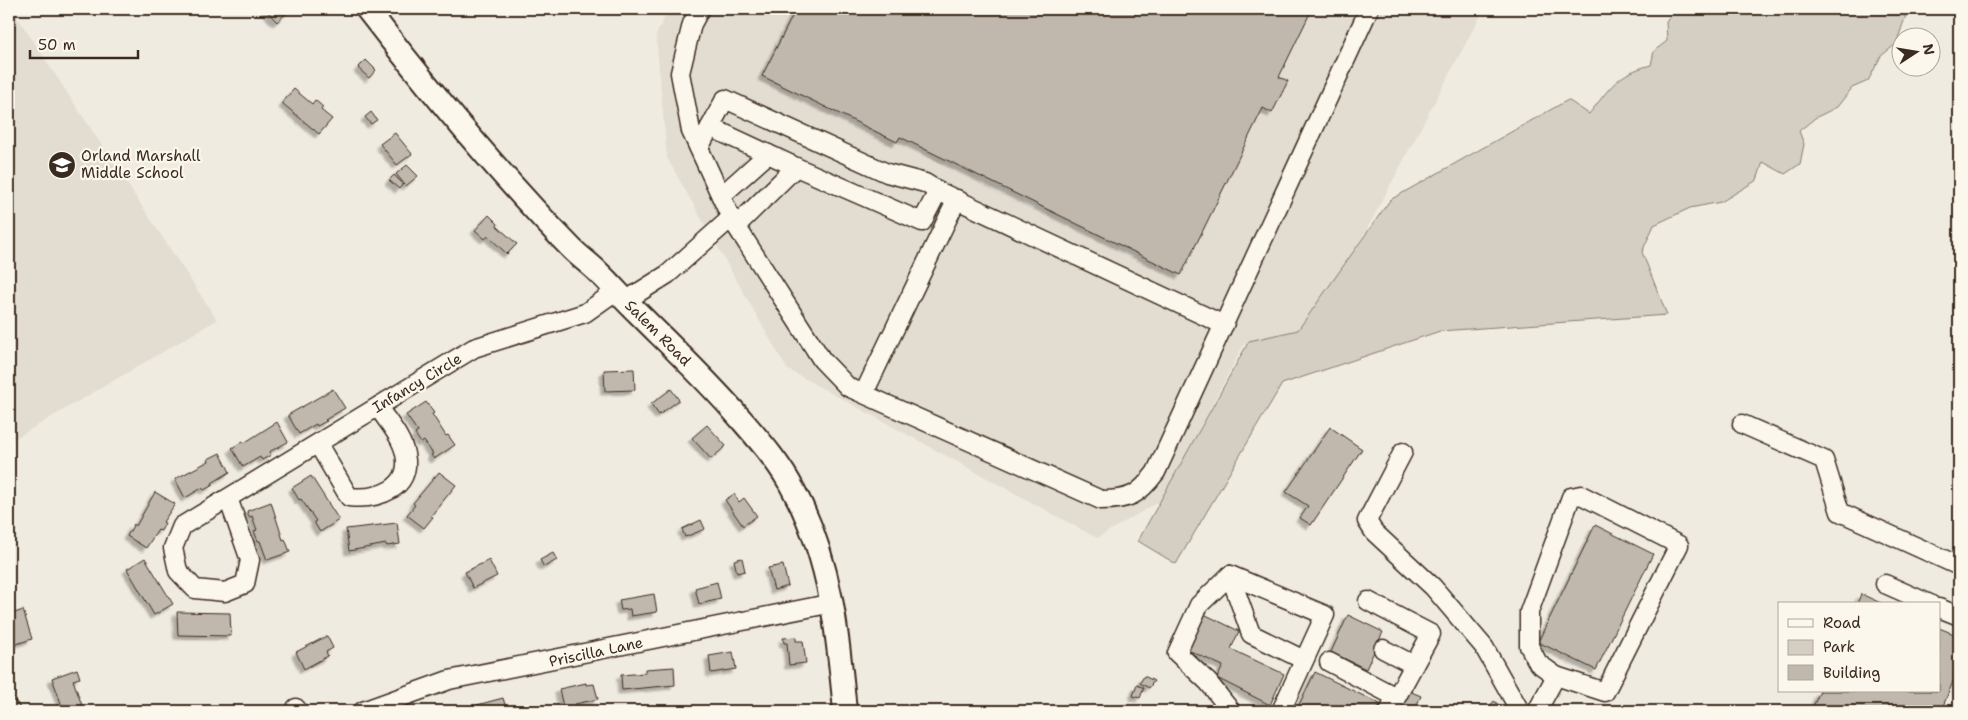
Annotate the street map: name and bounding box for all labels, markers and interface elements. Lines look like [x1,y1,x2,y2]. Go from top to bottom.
scale bar [30,28,138,60]
north arrow [1890,28,1940,78]
text: 50 m [38,35,76,55]
text: N [1919,42,1939,57]
place label: Orland Marshall Middle School [81,146,201,183]
school or university icon: Orland Marshall Middle School [47,150,77,180]
street label: Salem Road [621,296,696,371]
street label: Infancy Circle [369,349,465,417]
legend [1778,602,1940,692]
text: Road [1823,613,1861,633]
street label: Priscilla Lane [547,632,645,672]
text: Park [1823,637,1855,657]
text: Building [1823,663,1880,683]

